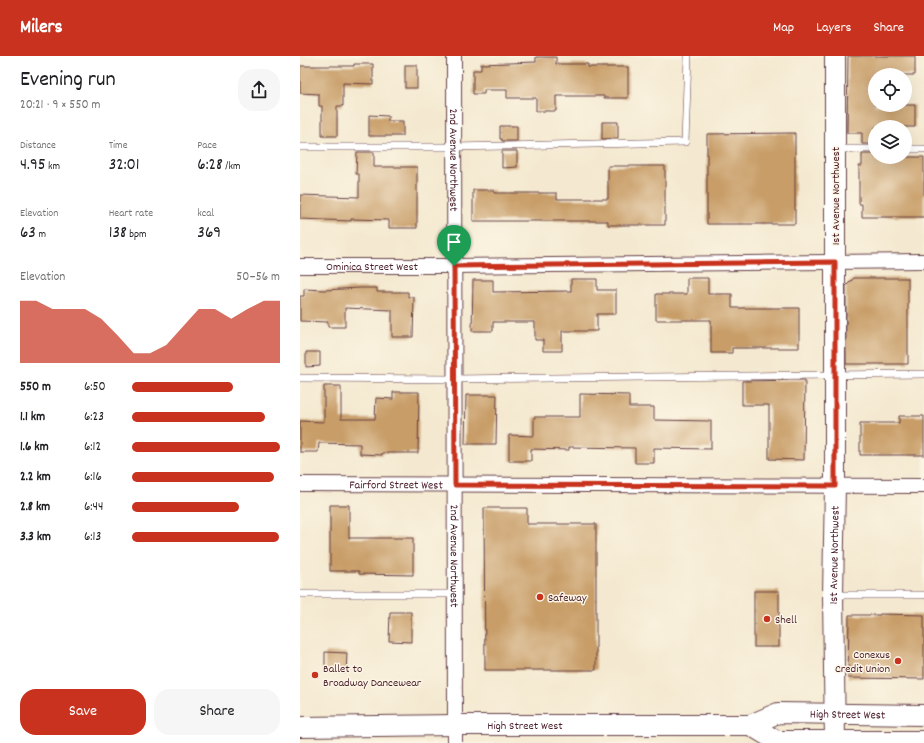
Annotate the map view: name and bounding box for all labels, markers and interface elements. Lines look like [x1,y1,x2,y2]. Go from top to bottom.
text: Milers [20,15,63,42]
text: Map [773,18,794,38]
text: Layers [816,18,851,38]
text: Share [873,18,904,38]
text: Evening run [20,65,116,96]
map controls [868,68,912,164]
button: locate [868,68,912,112]
button: share [238,69,280,111]
text: 20:21 · 9 × 550 m [20,96,100,115]
street label: 2nd Avenue Northwest [444,108,461,212]
button: layers [868,120,912,164]
text: Distance [20,138,56,154]
text: Time [109,138,127,154]
text: Pace [197,138,217,154]
street label: 1st Avenue Northwest [828,146,845,245]
text: 4.95 [20,154,46,178]
text: 32:01 [109,154,139,178]
text: 6:28 [197,154,223,178]
text: km [46,159,60,175]
text: /km [223,159,240,175]
text: Elevation [20,206,58,222]
text: Heart rate [109,206,153,222]
text: kcal [197,206,214,222]
text: 63 [20,222,36,246]
text: 138 [109,222,127,246]
text: 369 [197,222,221,246]
pin [437,225,471,266]
text: m [36,227,46,243]
text: bpm [127,227,147,243]
icon: arrive [443,231,465,253]
street label: Ominica Street West [326,259,419,276]
text: Elevation [20,268,65,287]
text: 50–56 m [236,268,280,287]
text: 550 m [20,378,51,397]
text: 6:50 [84,378,106,397]
text: 1.1 km [20,408,45,427]
text: 6:23 [84,408,104,427]
text: 1.6 km [20,438,49,457]
text: 6:12 [84,438,101,457]
text: 2.2 km [20,468,51,487]
text: 6:16 [84,468,102,487]
street label: Fairford Street West [349,477,443,494]
text: 2.8 km [20,498,50,517]
text: 6:44 [84,498,103,517]
street label: 2nd Avenue Northwest [445,504,462,608]
street label: 1st Avenue Northwest [826,505,845,604]
text: 3.3 km [20,528,51,547]
text: 6:13 [84,528,101,547]
place label: Safeway [548,590,588,607]
marker: Safeway [535,592,545,602]
place label: Shell [775,612,797,629]
marker: Shell [762,614,772,624]
place label: Conexus Credit Union [835,647,890,678]
marker: Conexus Credit Union [893,656,903,666]
place label: Ballet to Broadway Dancewear [323,661,422,692]
marker: Ballet to Broadway Dancewear [310,670,320,680]
button: Save [20,689,146,735]
button: Share [154,689,280,735]
street label: High Street West [810,706,886,724]
street label: High Street West [487,718,563,735]

